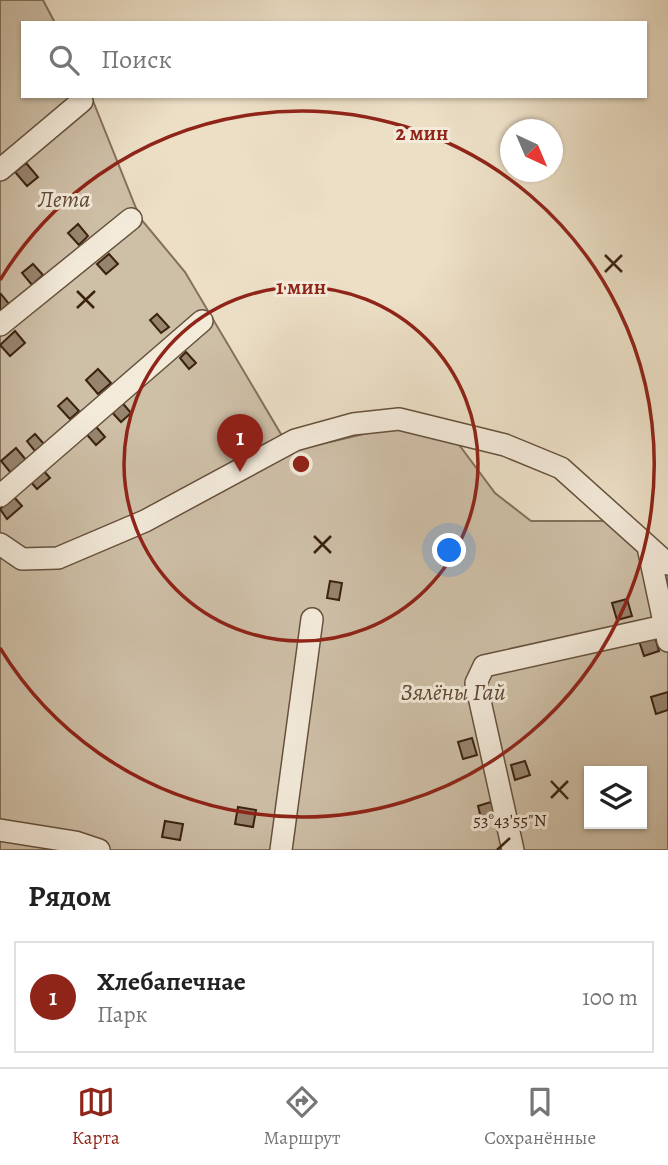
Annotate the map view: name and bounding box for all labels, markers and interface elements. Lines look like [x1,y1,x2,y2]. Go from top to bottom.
search box [21,21,647,98]
icon: search [45,41,83,79]
text: Поиск [101,42,172,77]
text: 2 мин [396,119,448,147]
north arrow [500,119,563,182]
park label: Лета [37,183,90,215]
text: 1 мин [276,273,326,301]
pin: 1 [217,414,263,472]
centre of rings [289,452,313,476]
your location [432,533,466,567]
park label: Зялёны Гай [400,676,506,708]
map controls [584,766,647,829]
button: layers [584,766,647,829]
text: 53°43'55"N [473,808,547,832]
text: Рядом [28,876,111,916]
text: Хлебапечнае [97,964,246,999]
text: 1 [49,982,57,1013]
text: 100 m [582,982,638,1013]
text: Парк [97,999,148,1030]
tab: Карта [72,1083,120,1151]
tab: Маршрут [263,1083,340,1151]
tab: Сохранённые [484,1083,596,1151]

